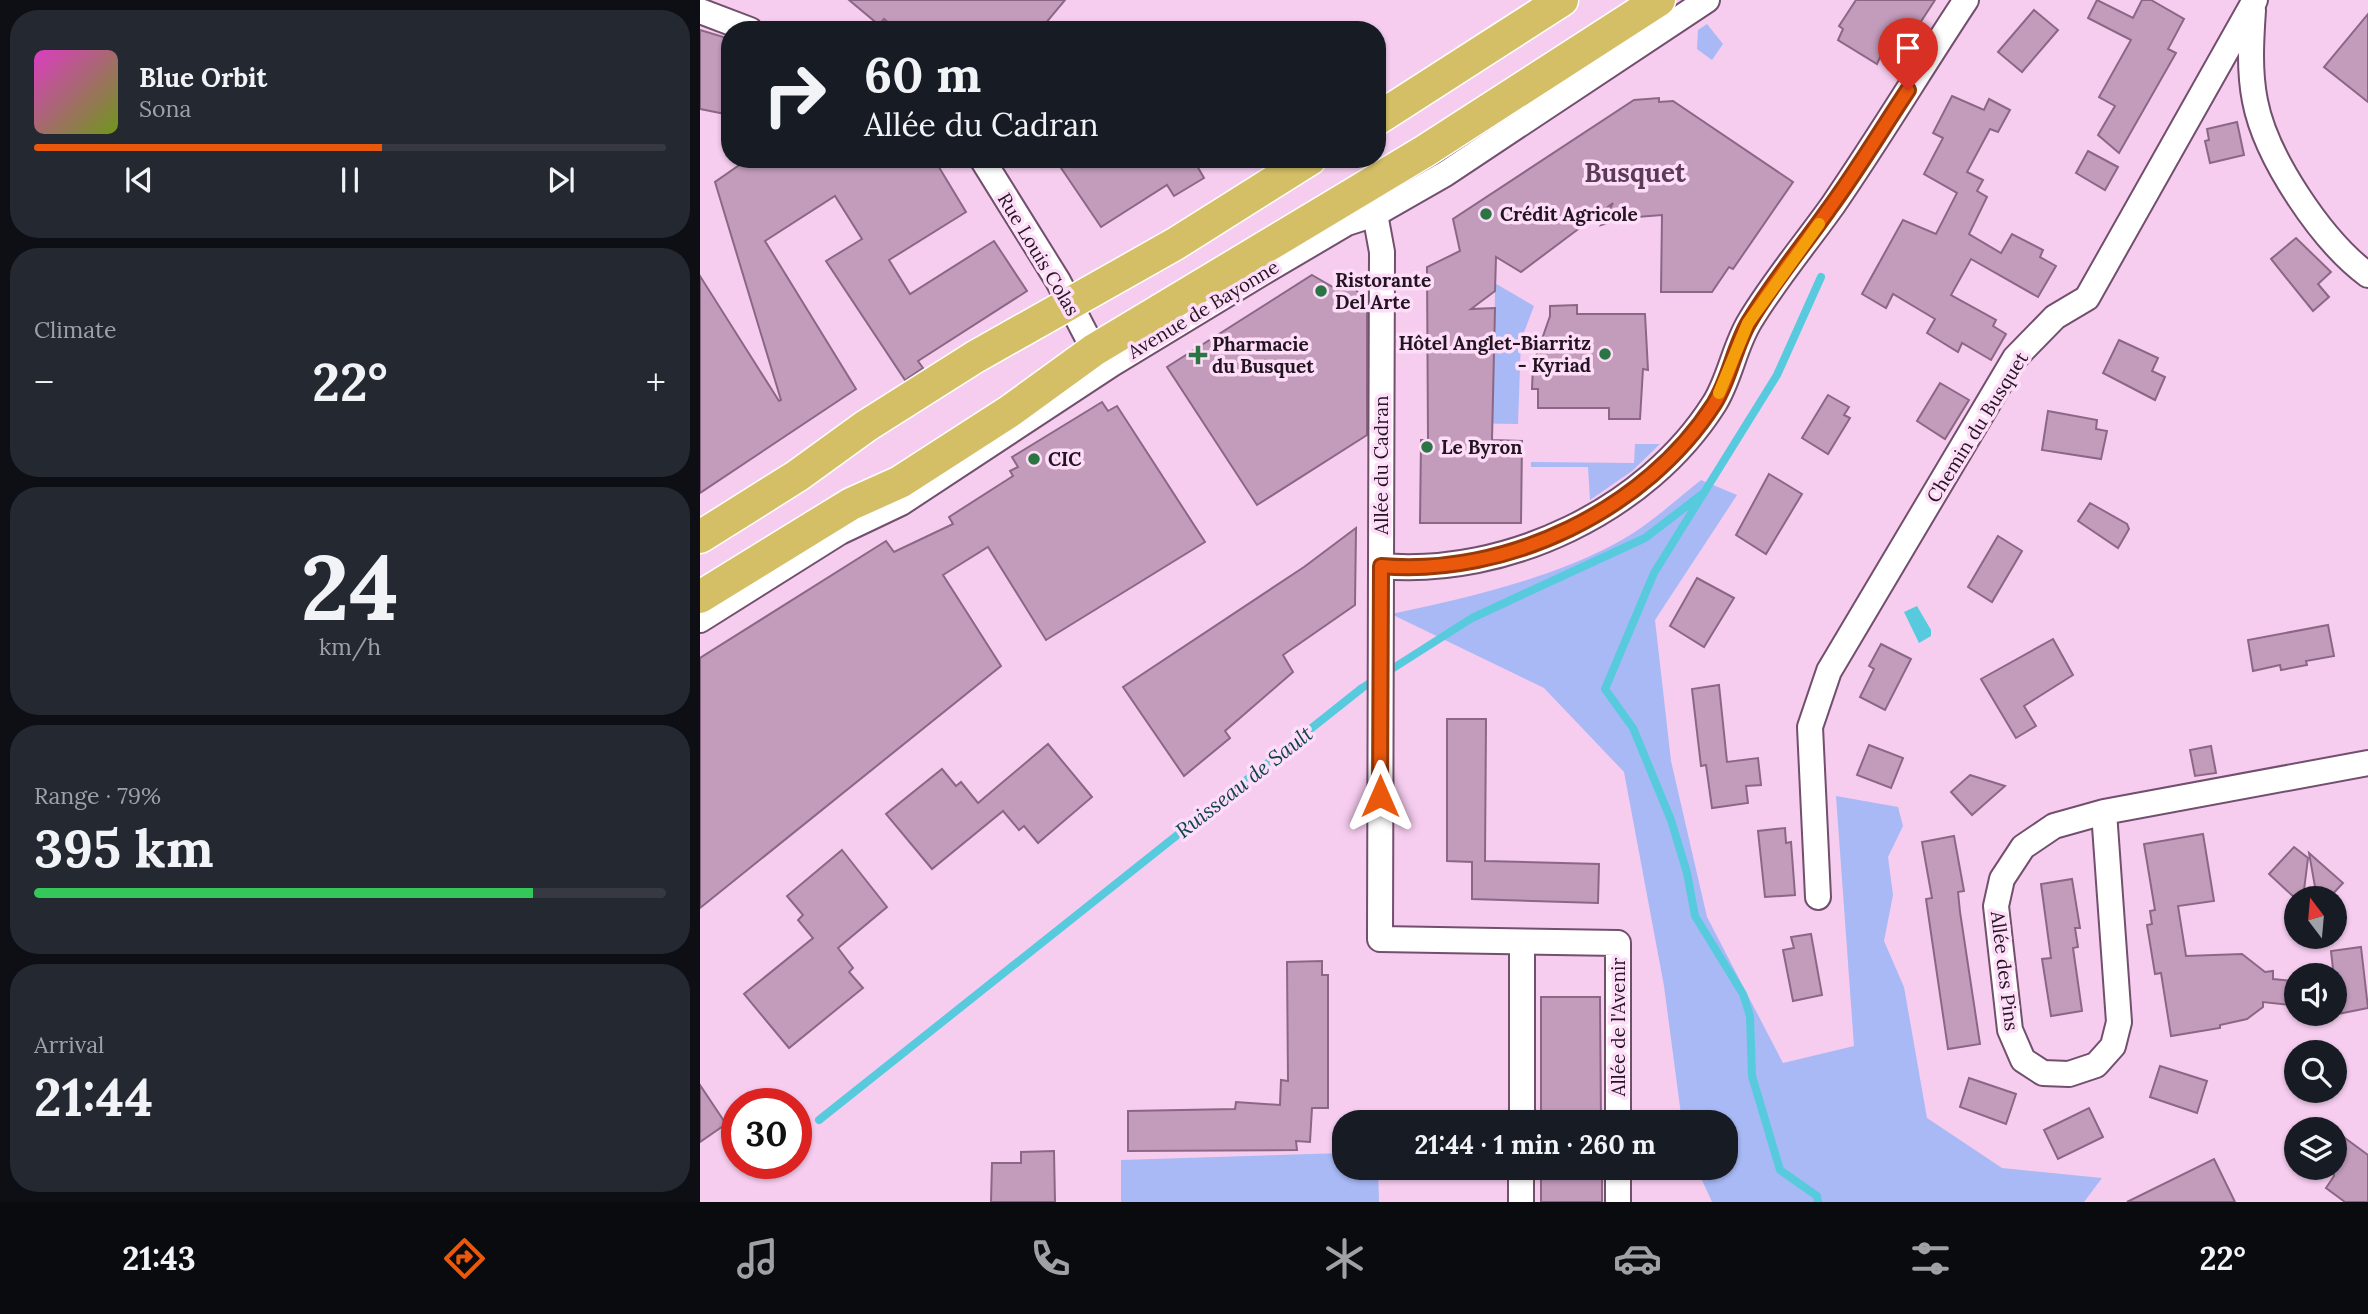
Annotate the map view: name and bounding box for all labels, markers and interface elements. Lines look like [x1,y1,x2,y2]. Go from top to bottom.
pin [1878,18,1938,90]
icon: arrive [1889,29,1927,67]
text: 60 m [864,43,981,105]
icon: right [749,49,840,140]
text: Blue Orbit [139,61,267,94]
text: Sona [139,94,191,123]
text: Allée du Cadran [864,104,1099,145]
district label: Busquet [1584,156,1687,189]
icon: previous [120,161,158,199]
icon: pause [331,161,369,199]
icon: next [542,161,580,199]
street label: Rue Louis Colas [993,188,1085,320]
place label: Crédit Agricole [1500,202,1638,226]
marker: Crédit Agricole [1478,206,1494,222]
street label: Avenue de Bayonne [1122,254,1283,364]
place label: Ristorante Del Arte [1335,268,1431,314]
marker: Ristorante Del Arte [1313,283,1329,299]
text: Climate [34,315,116,344]
place label: Hôtel Anglet-Biarritz - Kyriad [1398,331,1591,377]
place label: Pharmacie du Busquet [1212,332,1315,378]
marker: Hôtel Anglet-Biarritz - Kyriad [1597,346,1613,362]
marker: Pharmacie du Busquet [1190,347,1206,363]
street label: Chemin du Busquet [1921,347,2033,507]
text: 22° [312,349,388,415]
text: − [34,358,54,406]
text: + [646,358,666,406]
street label: Allée du Cadran [1369,395,1393,536]
place label: Le Byron [1441,435,1522,459]
marker: Le Byron [1419,439,1435,455]
place label: CIC [1048,447,1081,471]
marker: CIC [1026,451,1042,467]
text: 24 [301,528,399,645]
text: km/h [319,632,381,661]
water label: Ruisseau de Sault [1170,720,1318,844]
position arrow [1343,759,1417,833]
text: Range · 79% [34,781,161,810]
text: 395 km [34,815,214,881]
north arrow [2284,886,2347,948]
map controls [2284,886,2347,1180]
street label: Allée des Pins [1986,909,2024,1032]
street label: Allée de l'Avenir [1606,957,1630,1098]
button: sound [2284,963,2347,1026]
text: Arrival [34,1030,104,1059]
button: search [2284,1040,2347,1103]
text: 21:44 [34,1064,153,1130]
speed limit sign: 30 [721,1088,812,1179]
button: layers [2284,1117,2347,1180]
text: 21:44 · 1 min · 260 m [1414,1128,1656,1161]
icon: directions [440,1234,489,1283]
icon: music [733,1234,782,1283]
icon: phone [1026,1234,1075,1283]
icon: climate [1320,1234,1369,1283]
icon: car [1613,1234,1662,1283]
icon: filters [1906,1234,1955,1283]
text: 21:43 [122,1238,196,1279]
text: 22° [2199,1238,2246,1279]

